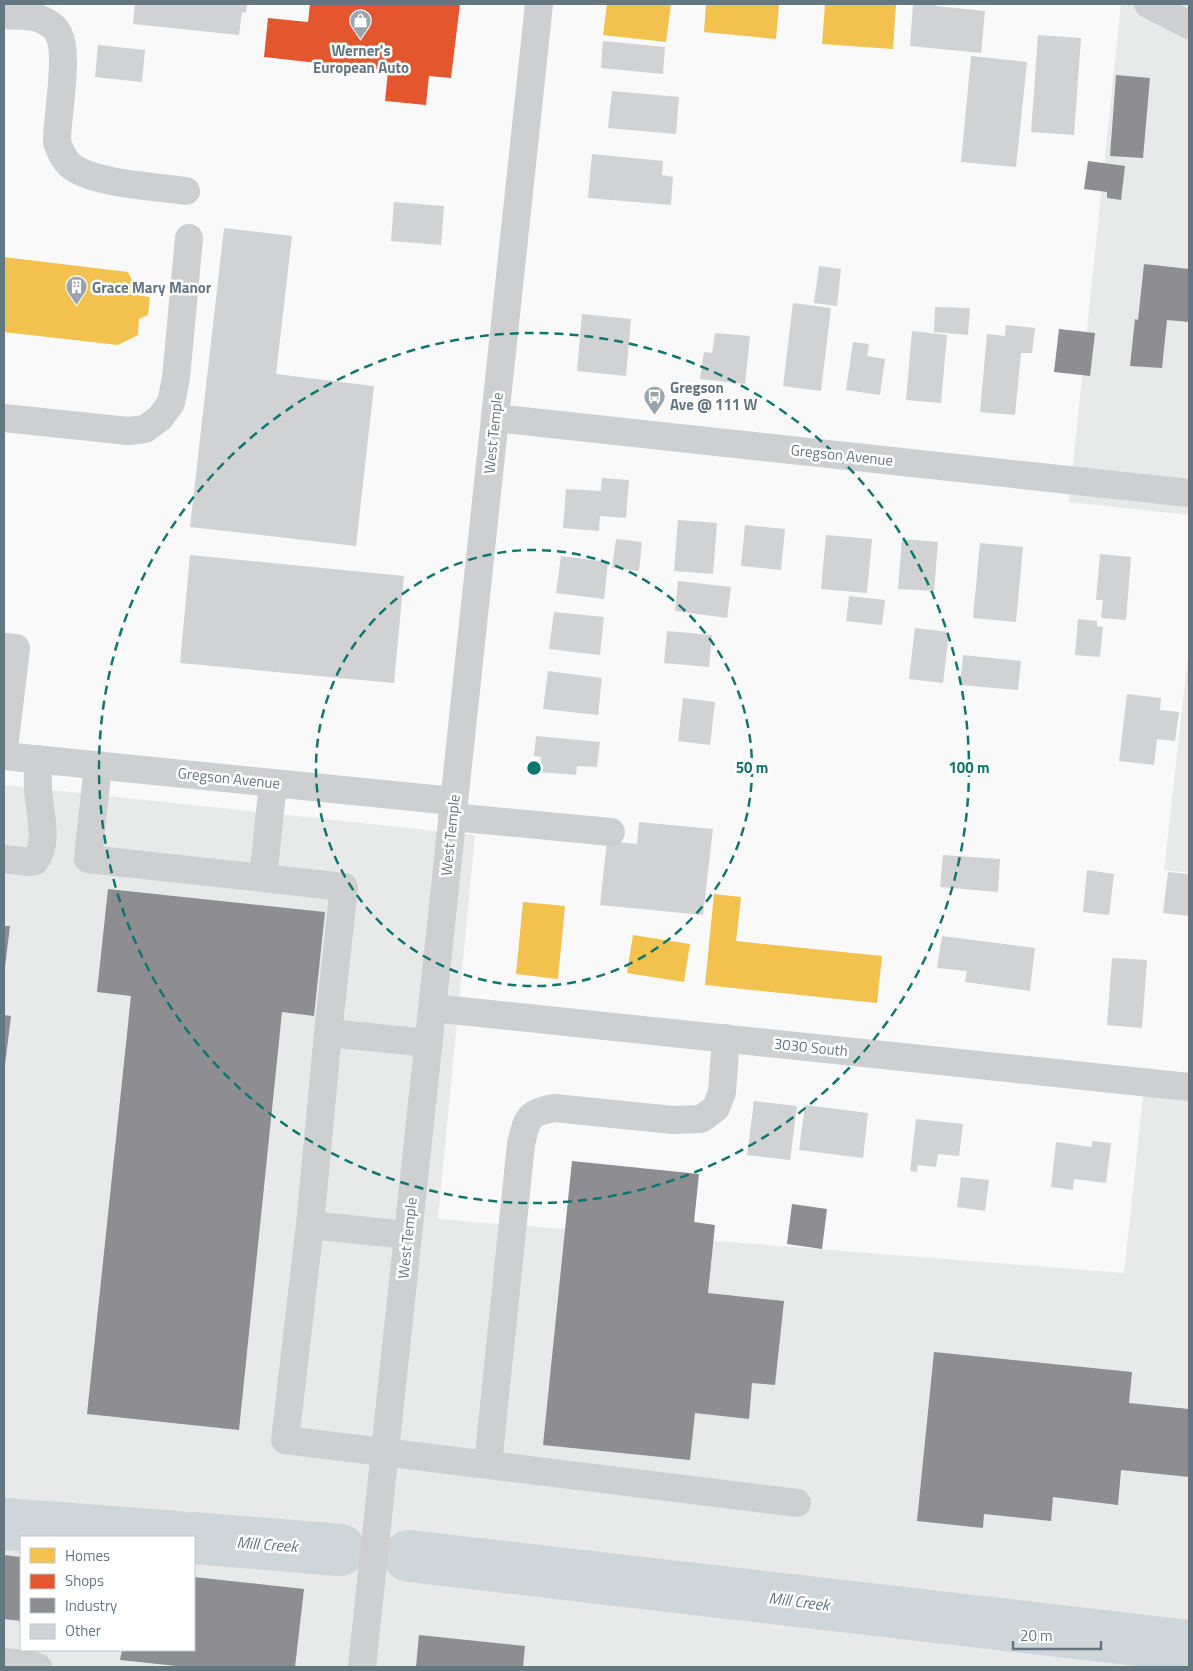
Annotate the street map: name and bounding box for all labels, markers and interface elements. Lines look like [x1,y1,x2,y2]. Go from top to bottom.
shop icon: Werner's European Auto [349,9,373,40]
place label: Werner's European Auto [313,39,409,79]
building icon: Grace Mary Manor [64,275,88,306]
place label: Grace Mary Manor [92,276,212,299]
place label: Gregson Ave @ 111 W [670,376,758,416]
bus stop icon: Gregson Ave @ 111 W [642,384,666,415]
street label: West Temple [477,391,509,475]
street label: Gregson Avenue [790,438,894,472]
text: 50 m [736,756,768,779]
text: 100 m [948,756,990,779]
centre of rings [525,759,543,777]
street label: Gregson Avenue [177,761,281,795]
street label: West Temple [434,793,466,877]
street label: 3030 South [773,1032,849,1062]
street label: West Temple [391,1196,423,1280]
water label: Mill Creek [236,1530,300,1558]
legend [20,1536,195,1651]
text: Homes [65,1544,110,1567]
text: Shops [65,1569,104,1592]
water label: Mill Creek [767,1585,833,1617]
text: Industry [65,1594,117,1617]
scale bar [1013,1618,1100,1650]
text: Other [65,1619,101,1642]
text: 20 m [1020,1624,1053,1647]

